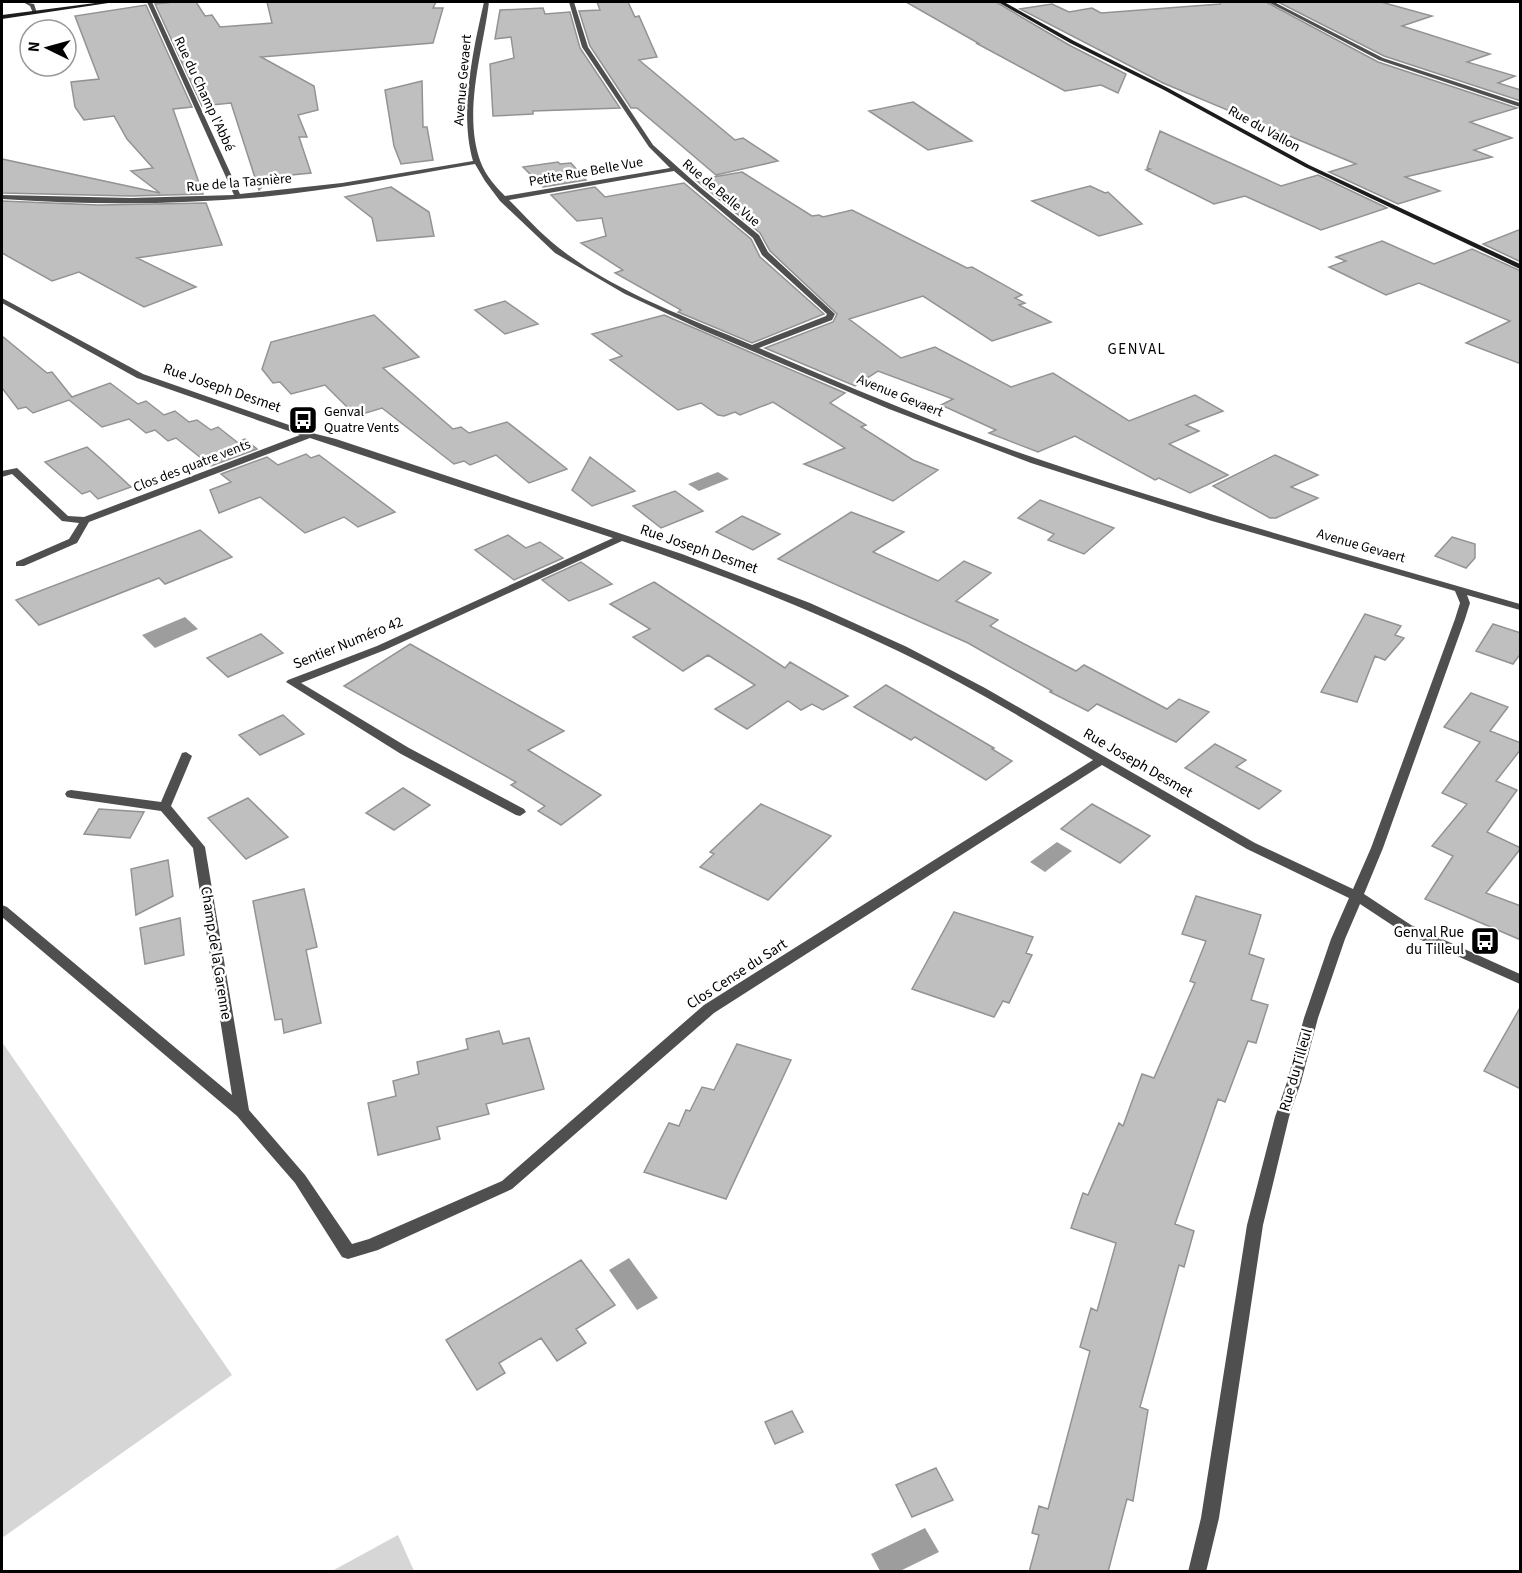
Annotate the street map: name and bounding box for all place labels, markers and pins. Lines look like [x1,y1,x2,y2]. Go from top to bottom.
place label: Genval Quatre Vents [324,402,399,438]
bus stop icon: Genval Quatre Vents [287,404,319,436]
place label: Genval Rue du Tilleul [1394,922,1464,960]
bus stop icon: Genval Rue du Tilleul [1469,925,1501,957]

